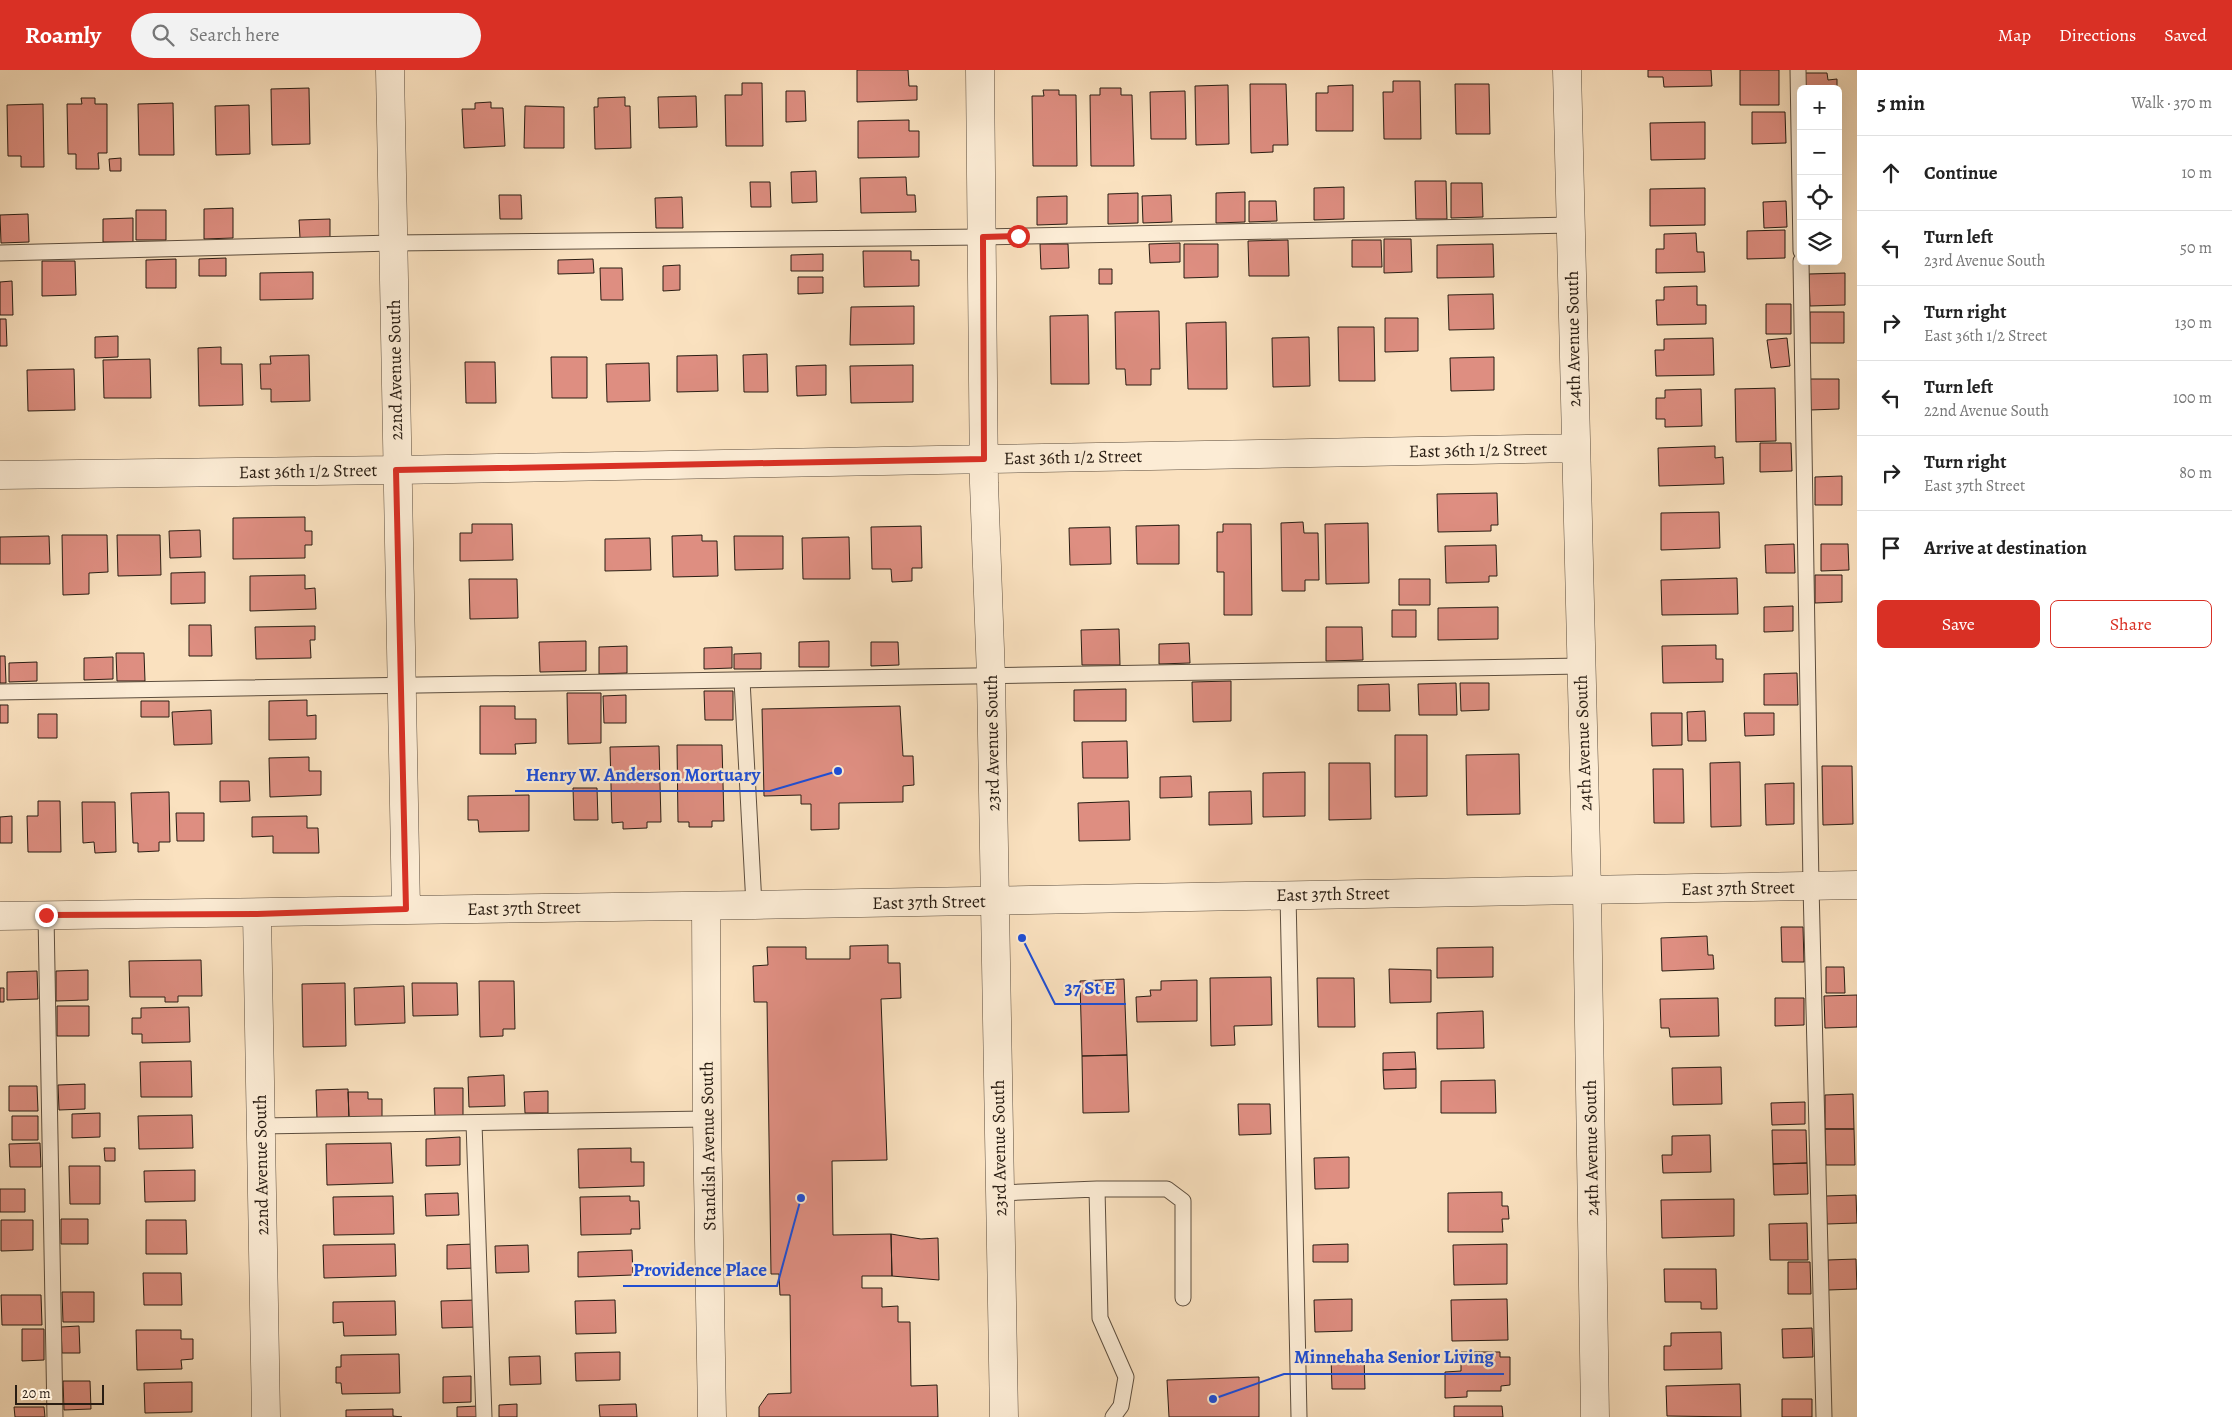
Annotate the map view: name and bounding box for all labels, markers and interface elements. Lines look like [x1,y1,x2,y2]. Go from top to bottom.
search box [131,13,481,58]
text: Roamly [25,19,101,51]
icon: search [149,21,177,49]
text: Search here [189,22,280,48]
text: Map [1998,23,2031,47]
text: Directions [2059,23,2136,47]
text: Saved [2164,23,2207,47]
map controls [1797,85,1842,265]
button: + [1797,85,1842,130]
text: 5 min [1877,89,1925,117]
text: Walk · 370 m [2131,92,2212,114]
button: − [1797,130,1842,175]
icon: ahead [1877,159,1905,187]
text: Continue [1924,160,1998,186]
text: 10 m [2182,162,2212,184]
button: locate [1797,175,1842,220]
button: layers [1797,220,1842,265]
text: Turn left [1924,224,1993,250]
route start [1007,225,1030,248]
icon: left [1877,234,1905,262]
text: 50 m [2180,237,2212,259]
text: 23rd Avenue South [1924,250,2045,272]
street label: 24th Avenue South [1560,270,1586,407]
street label: 22nd Avenue South [382,299,408,441]
text: Turn right [1924,299,2006,325]
icon: right [1877,309,1905,337]
text: 130 m [2175,312,2212,334]
text: East 36th 1/2 Street [1924,325,2047,347]
text: Turn left [1924,374,1993,400]
icon: left [1877,384,1905,412]
text: 100 m [2173,387,2212,409]
text: 22nd Avenue South [1924,400,2049,422]
street label: East 36th 1/2 Street [1408,437,1548,463]
street label: East 36th 1/2 Street [1003,444,1143,470]
text: Turn right [1924,449,2006,475]
street label: East 36th 1/2 Street [238,458,378,484]
icon: right [1877,459,1905,487]
text: 80 m [2179,462,2212,484]
text: East 37th Street [1924,475,2025,497]
icon: arrive [1877,534,1905,562]
text: Arrive at destination [1924,535,2087,561]
button: Save [1877,600,2040,648]
button: Share [2050,600,2212,648]
street label: 23rd Avenue South [979,674,1005,811]
street label: 24th Avenue South [1569,674,1597,812]
callout: Henry W. Anderson Mortuary [515,757,770,791]
text: Henry W. Anderson Mortuary [526,762,762,788]
street label: East 37th Street [1681,875,1795,901]
street label: East 37th Street [1276,881,1390,907]
street label: East 37th Street [872,889,986,915]
street label: East 37th Street [467,895,581,921]
route end [35,904,58,927]
callout: 37 St E [1055,970,1126,1004]
text: 37 St E [1065,975,1115,1001]
street label: Standish Avenue South [695,1061,721,1231]
street label: 23rd Avenue South [986,1079,1012,1216]
street label: 24th Avenue South [1578,1079,1604,1216]
street label: 22nd Avenue South [248,1094,274,1236]
callout: Providence Place [623,1252,777,1286]
text: Providence Place [633,1257,767,1283]
callout: Minnehaha Senior Living [1284,1340,1504,1374]
text: Minnehaha Senior Living [1294,1344,1494,1370]
scale bar [15,1382,104,1405]
text: 20 m [22,1384,51,1403]

